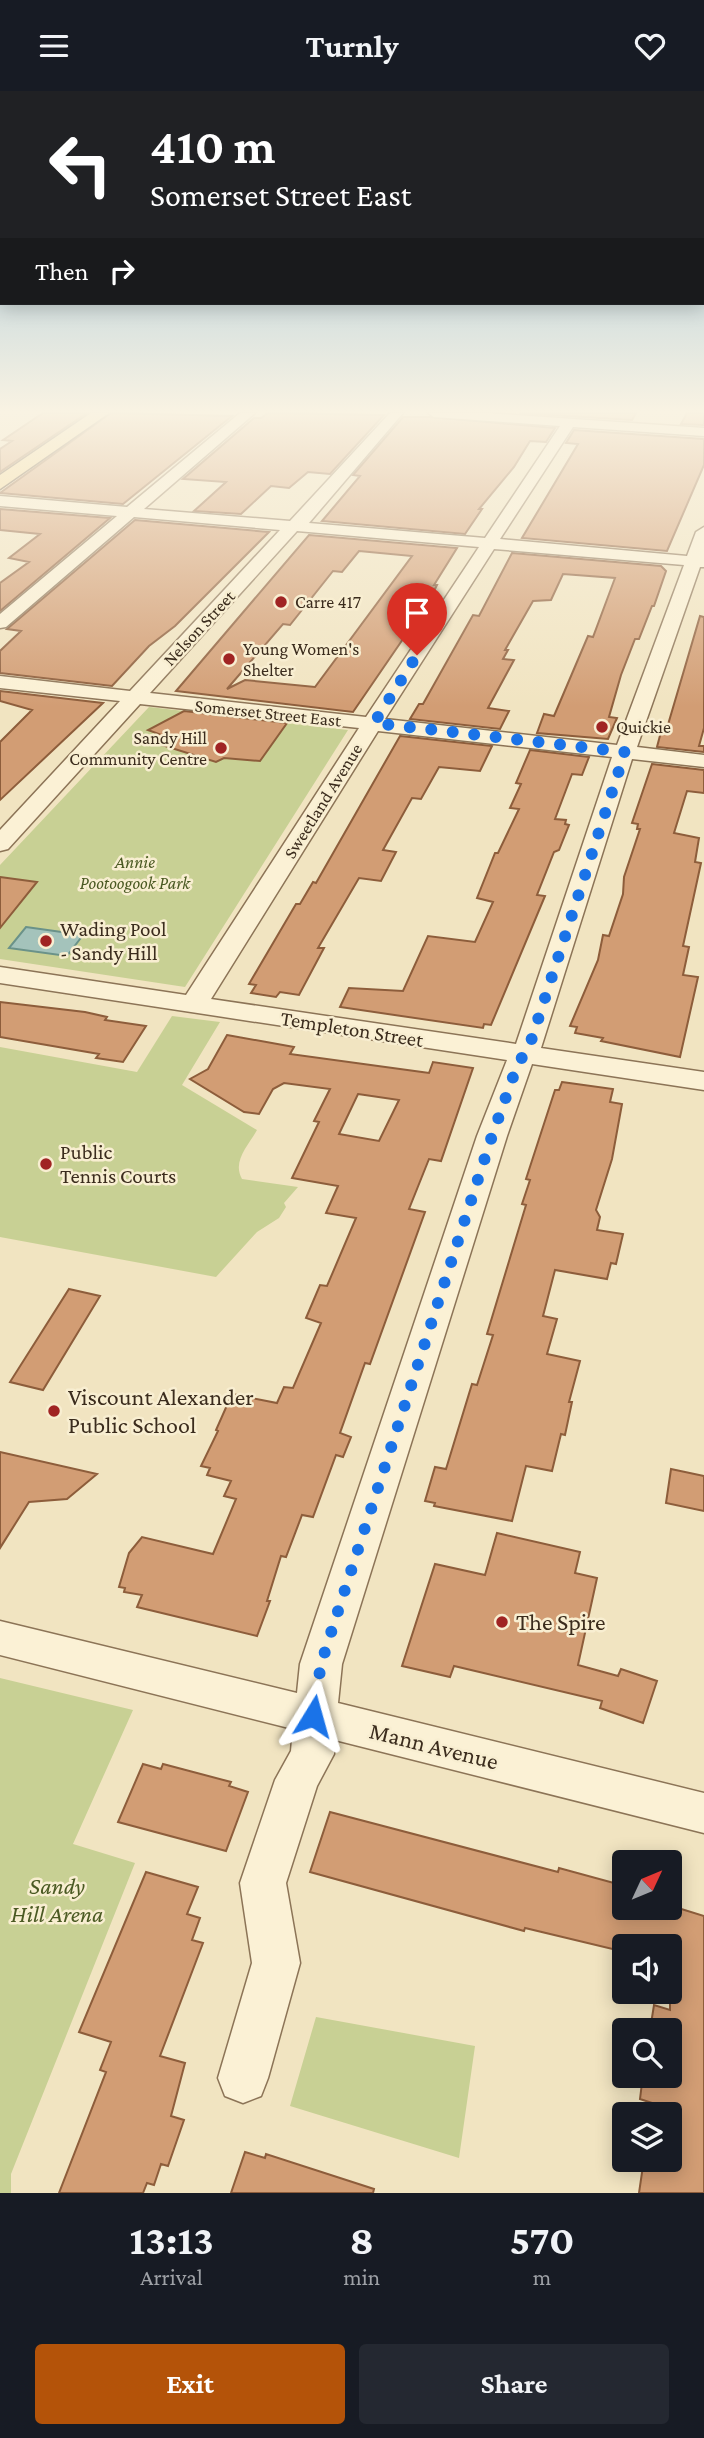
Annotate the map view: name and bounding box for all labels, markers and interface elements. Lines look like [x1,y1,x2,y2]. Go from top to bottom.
icon: menu [35,27,73,65]
icon: heart [631,27,669,65]
text: Turnly [305,28,399,64]
icon: left [35,119,126,210]
text: 410 m [150,119,275,174]
text: Somerset Street East [150,177,411,213]
icon: right [103,252,141,290]
text: Then [35,257,89,286]
pin [387,583,447,655]
street label: Nelson Street [159,585,240,670]
place label: Carre 417 [295,592,361,612]
marker: Carre 417 [273,594,289,610]
icon: arrive [398,594,436,632]
place label: Young Women's Shelter [243,639,359,680]
marker: Young Women's Shelter [221,651,237,667]
street label: Somerset Street East [194,695,343,731]
place label: Quickie [616,717,671,737]
marker: Quickie [594,719,610,735]
place label: Sandy Hill Community Centre [69,728,207,769]
marker: Sandy Hill Community Centre [213,740,229,756]
street label: Sweetland Avenue [280,740,366,862]
park label: Annie Pootoogook Park [80,852,191,893]
place label: Wading Pool - Sandy Hill [60,917,166,965]
marker: Wading Pool - Sandy Hill [38,933,54,949]
street label: Templeton Street [279,1006,426,1052]
place label: Public Tennis Courts [60,1140,176,1188]
marker: Public Tennis Courts [38,1156,54,1172]
place label: Viscount Alexander Public School [68,1383,254,1438]
marker: Viscount Alexander Public School [46,1403,62,1419]
place label: The Spire [516,1608,606,1635]
marker: The Spire [494,1614,510,1630]
position arrow [276,1679,350,1753]
street label: Mann Avenue [367,1716,501,1775]
north arrow [612,1850,682,1920]
map controls [612,1850,682,2172]
park label: Sandy Hill Arena [11,1872,103,1927]
button: sound [612,1934,682,2004]
button: search [612,2018,682,2088]
button: layers [612,2102,682,2172]
text: 13:13 [130,2216,214,2263]
text: 8 [349,2216,374,2263]
text: 570 [510,2216,574,2263]
text: Arrival [140,2264,203,2290]
text: min [343,2264,380,2290]
text: m [533,2264,551,2290]
button: Exit [35,2344,345,2424]
button: Share [359,2344,669,2424]

